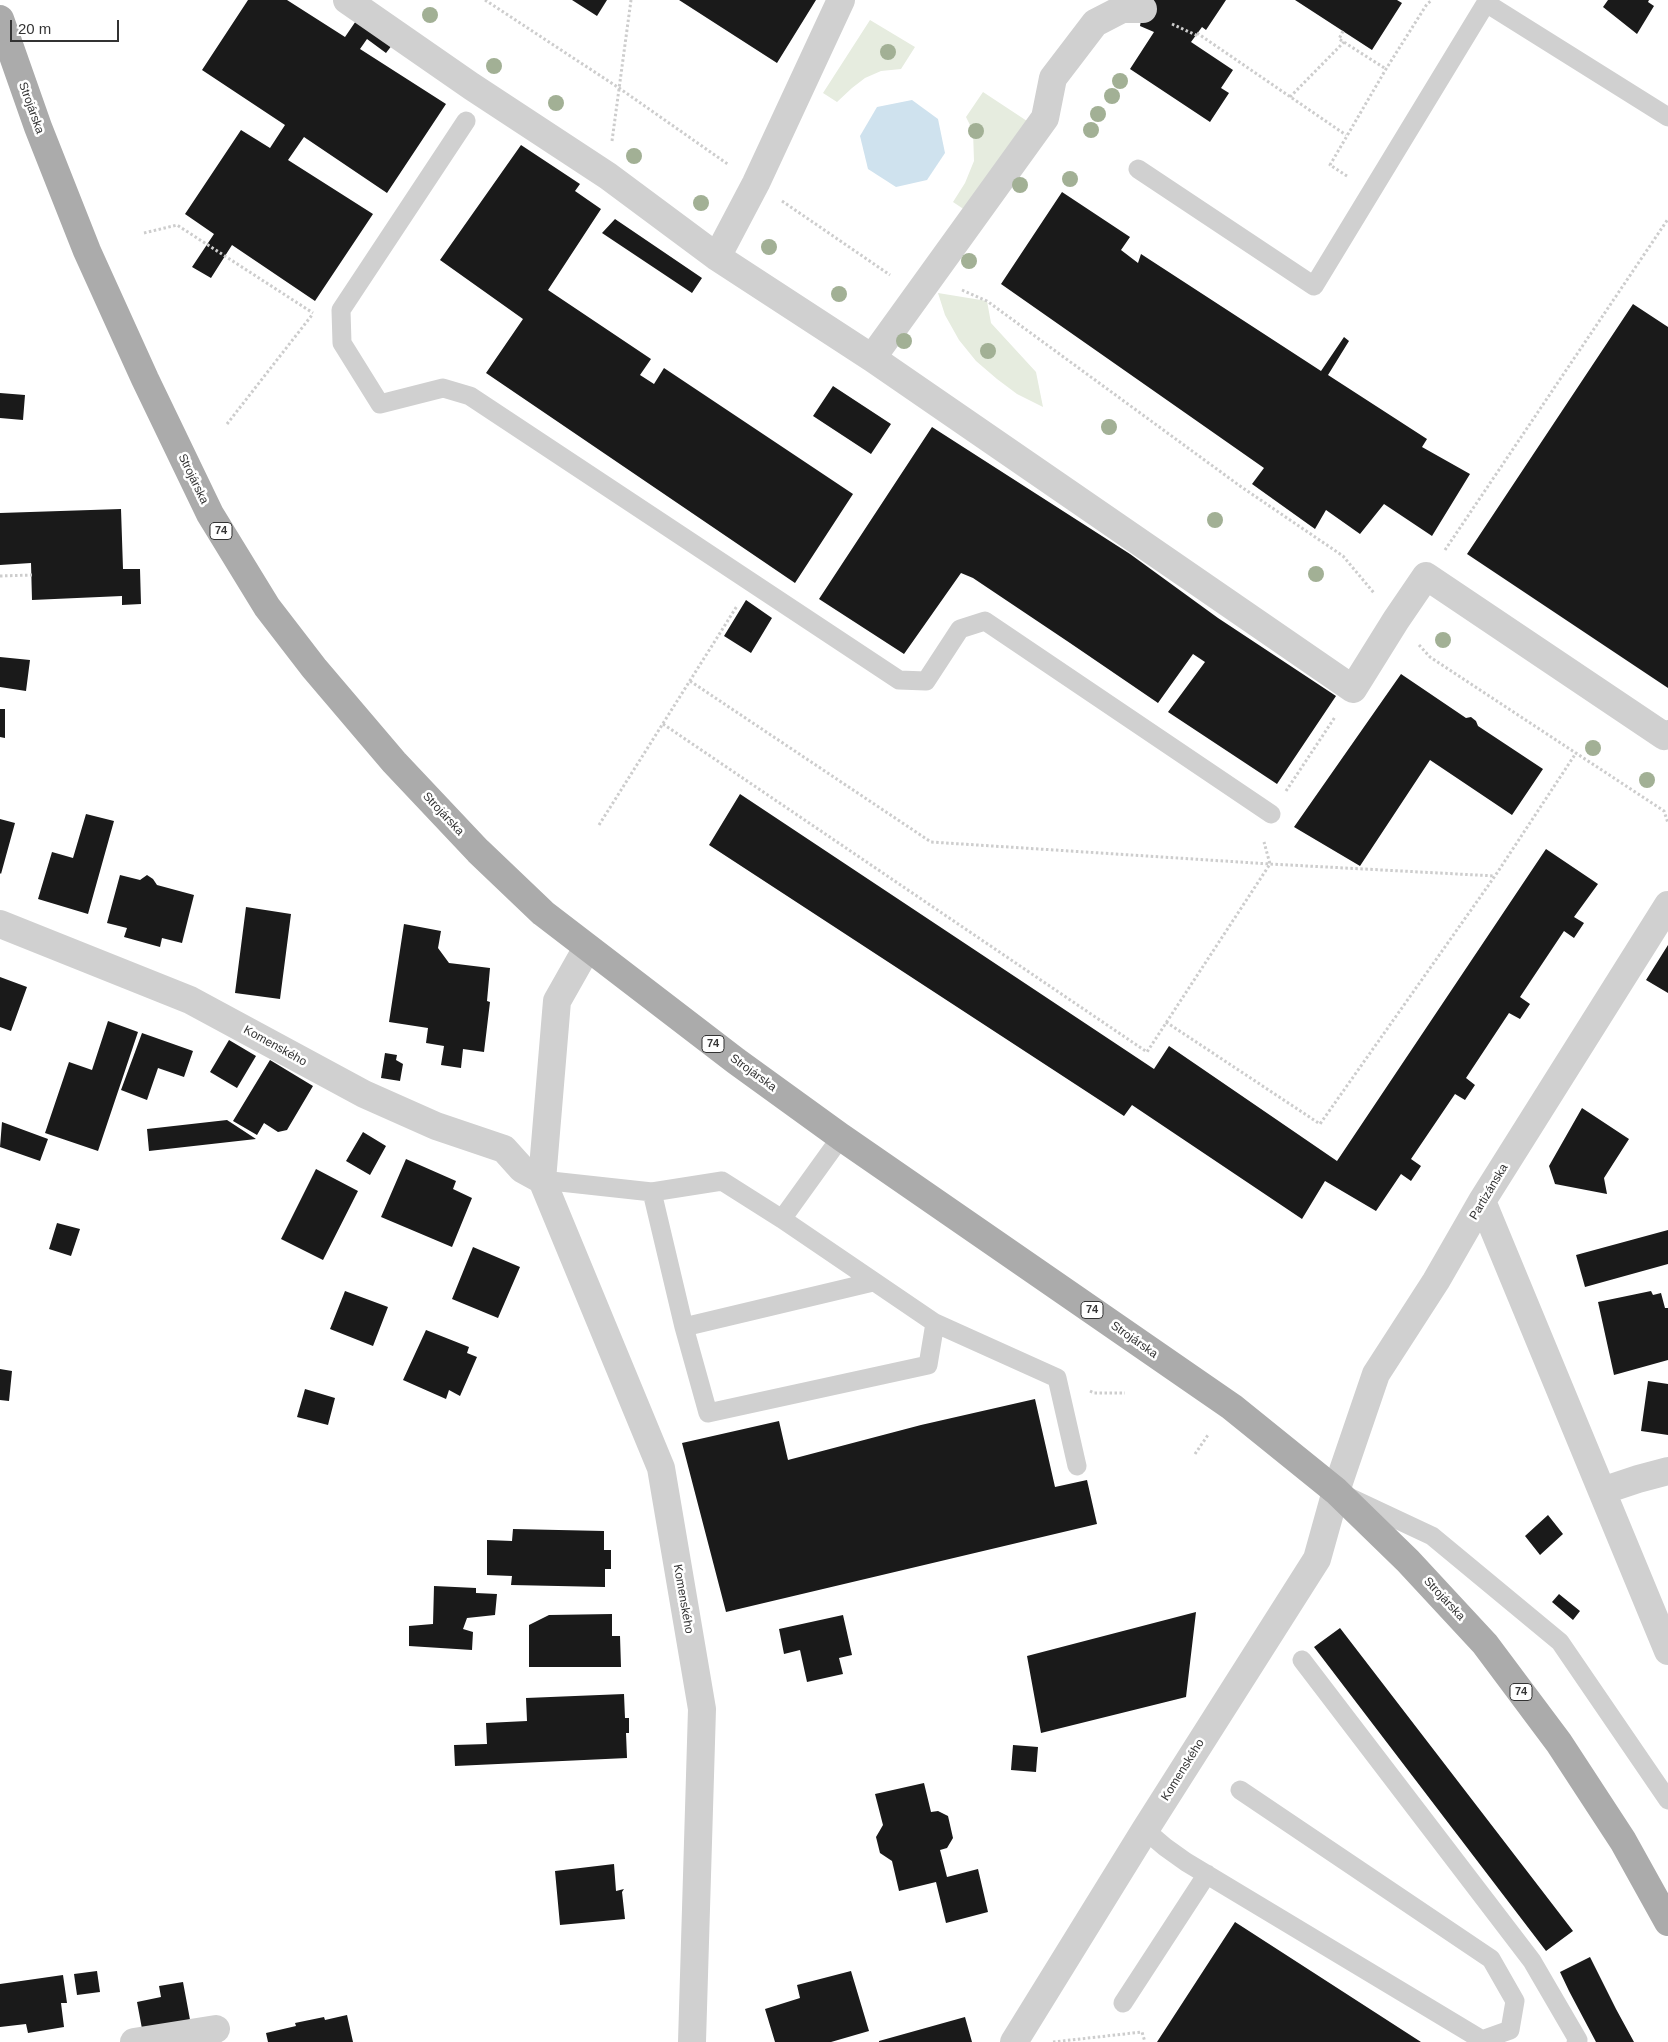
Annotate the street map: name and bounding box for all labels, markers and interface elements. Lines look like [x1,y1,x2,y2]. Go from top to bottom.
scale bar [12,10,121,42]
text: 20 m [18,20,51,37]
street label: Strojárska [15,80,47,136]
street label: Strojárska [175,452,211,506]
road number: 74 [210,522,232,540]
street label: Strojárska [419,789,467,839]
street label: Komenského [241,1023,309,1069]
road number: 74 [702,1036,724,1052]
street label: Strojárska [727,1051,779,1095]
street label: Partizánska [1467,1161,1511,1223]
road number: 74 [1081,1302,1103,1318]
street label: Strojárska [1108,1319,1160,1361]
street label: Komenského [670,1563,696,1635]
street label: Strojárska [1420,1574,1468,1624]
road number: 74 [1510,1684,1532,1700]
street label: Komenského [1158,1736,1208,1804]

